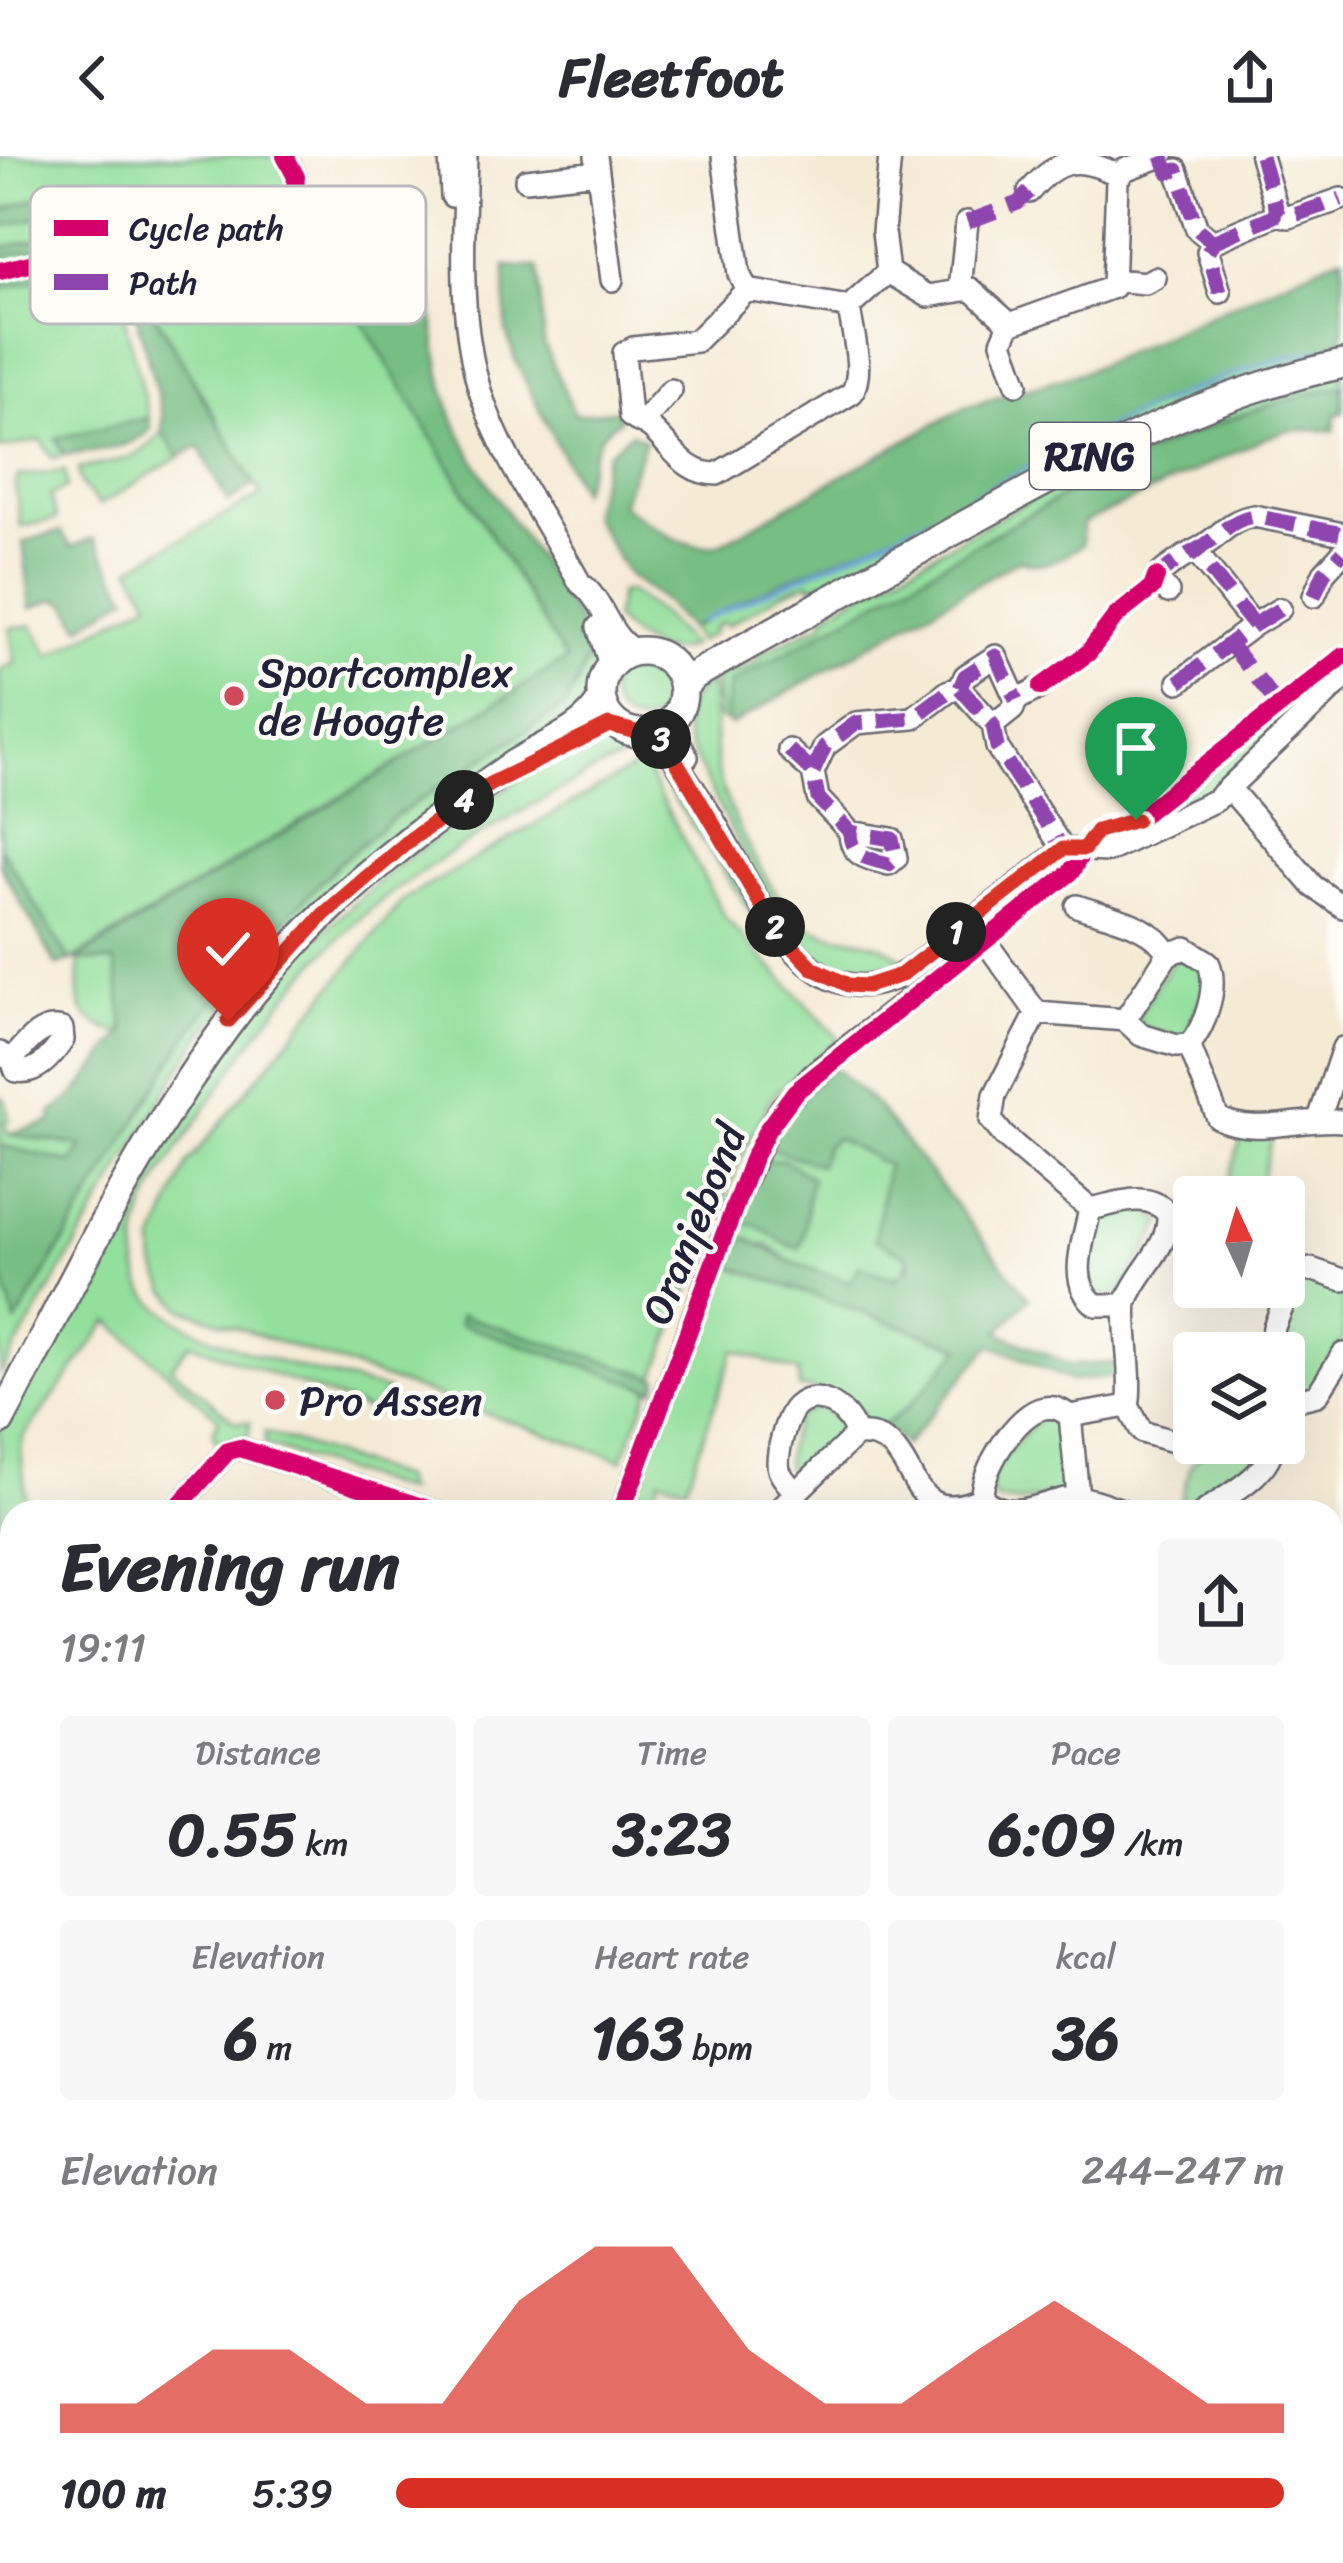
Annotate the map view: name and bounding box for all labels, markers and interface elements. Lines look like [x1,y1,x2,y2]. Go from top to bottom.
text: Fleetfoot [559,30,784,126]
icon: back [60,45,126,111]
icon: share [1217,45,1283,111]
legend [30,186,426,324]
text: Cycle path [129,200,284,258]
text: Path [129,254,197,312]
road number: RING [1030,423,1150,489]
place label: Sportcomplex de Hoogte [258,636,513,758]
marker: Sportcomplex de Hoogte [221,683,247,709]
pin [1085,697,1187,820]
pin: 3 [631,709,691,769]
text: 3 [652,710,670,768]
icon: arrive [1103,715,1169,781]
pin: 4 [434,770,494,830]
text: 4 [454,771,474,829]
pin: 2 [745,897,805,957]
pin [177,898,279,1021]
text: 2 [765,898,785,956]
pin: 1 [926,902,986,962]
text: 1 [949,903,963,961]
icon: check [195,916,261,982]
street label: Oranjebond [620,1110,769,1336]
north arrow [1173,1176,1305,1308]
map controls [1173,1176,1305,1464]
button: layers [1173,1332,1305,1464]
place label: Pro Assen [299,1364,482,1438]
marker: Pro Assen [262,1387,288,1413]
text: Evening run [60,1509,400,1626]
button: share [1158,1539,1284,1665]
text: 19:11 [60,1613,146,1682]
text: Distance [195,1724,321,1782]
text: Time [637,1724,707,1782]
text: Pace [1051,1724,1121,1782]
text: 0.55 [168,1782,297,1888]
text: 3:23 [613,1782,731,1888]
text: 6:09 [989,1782,1116,1888]
text: km [297,1815,348,1873]
text: /km [1116,1815,1183,1873]
text: Elevation [191,1928,325,1986]
text: Heart rate [595,1928,749,1986]
text: kcal [1056,1928,1116,1986]
text: 6 [224,1986,258,2092]
text: 163 [591,1986,684,2092]
text: 36 [1052,1986,1120,2092]
text: m [258,2019,292,2077]
text: bpm [684,2019,753,2077]
text: Elevation [60,2136,218,2205]
text: 244–247 m [1081,2136,1284,2205]
text: 100 m [60,2459,166,2528]
text: 5:39 [252,2459,333,2528]

